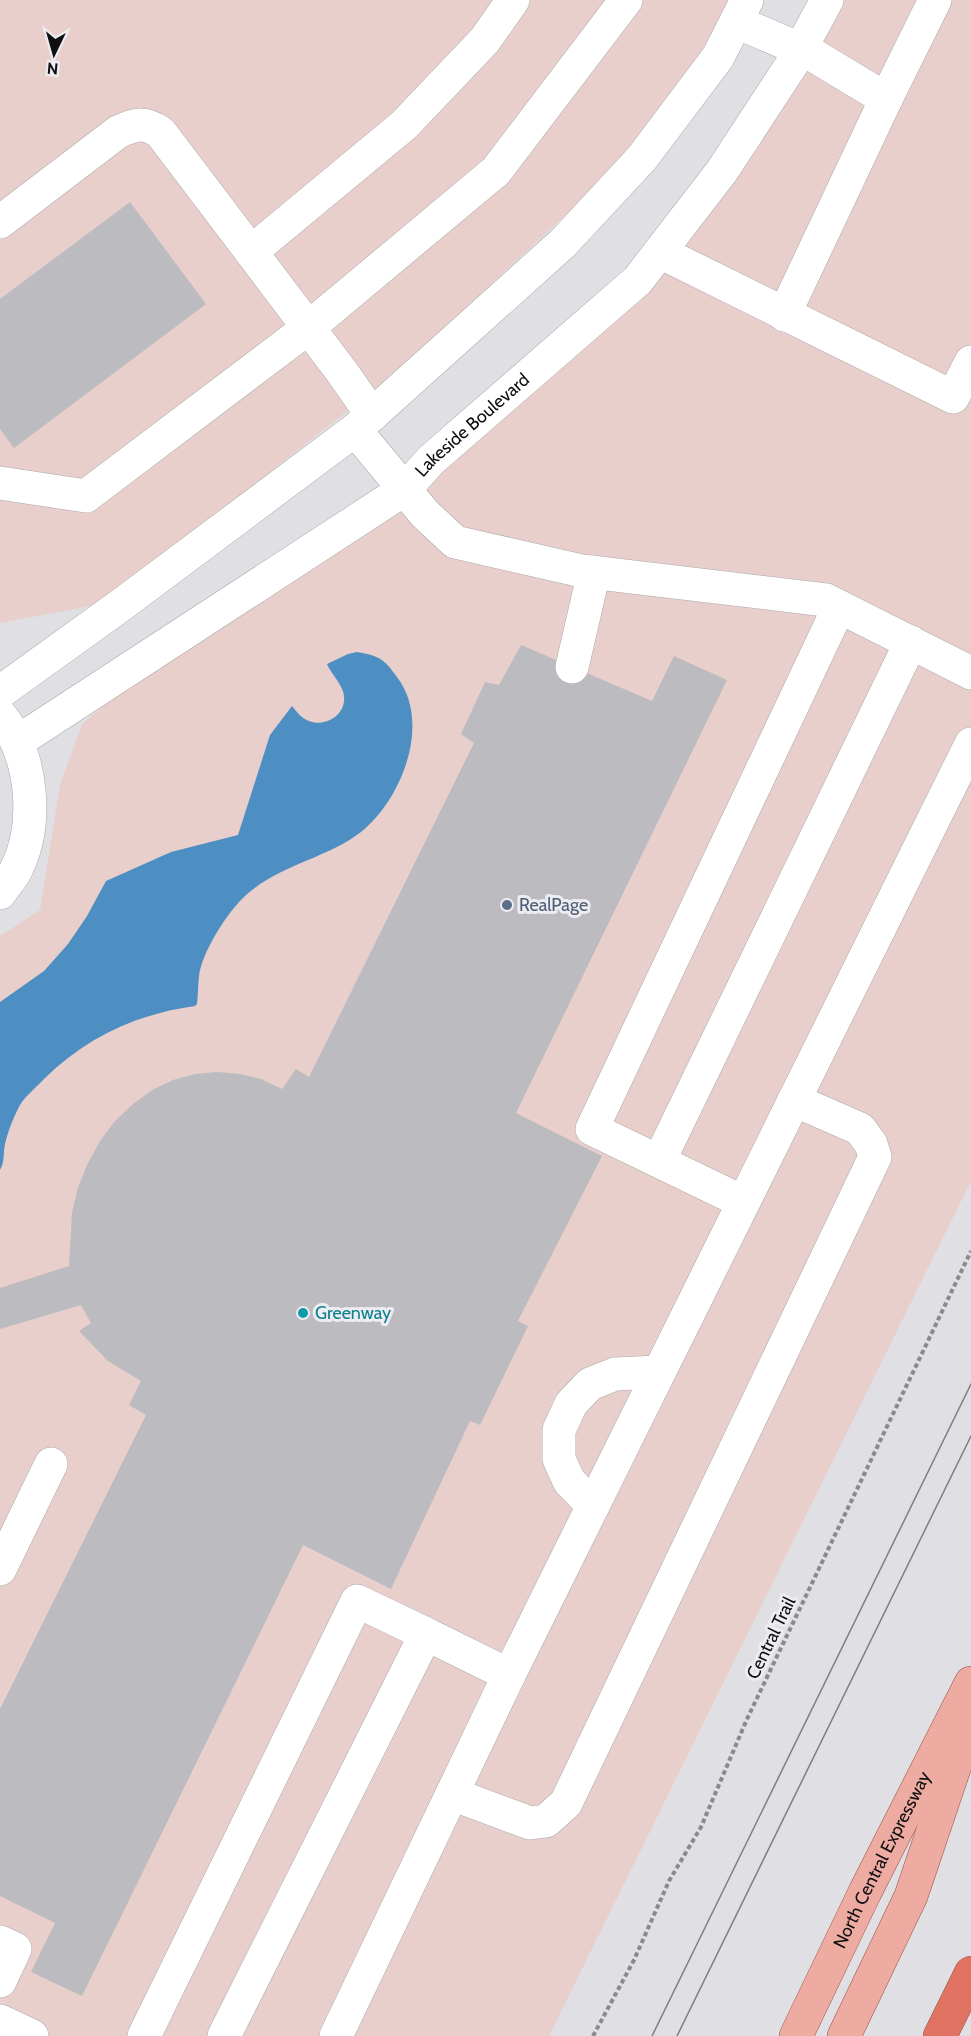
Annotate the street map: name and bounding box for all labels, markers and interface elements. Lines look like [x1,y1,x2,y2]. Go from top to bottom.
north arrow [24,24,84,84]
text: N [46,58,59,78]
street label: Lakeside Boulevard [410,369,534,481]
place label: RealPage [519,894,588,916]
marker: RealPage [500,898,514,912]
place label: Greenway [315,1302,391,1324]
marker: Greenway [296,1306,310,1320]
street label: Central Trail [742,1593,801,1683]
street label: North Central Expressway [829,1768,935,1952]

